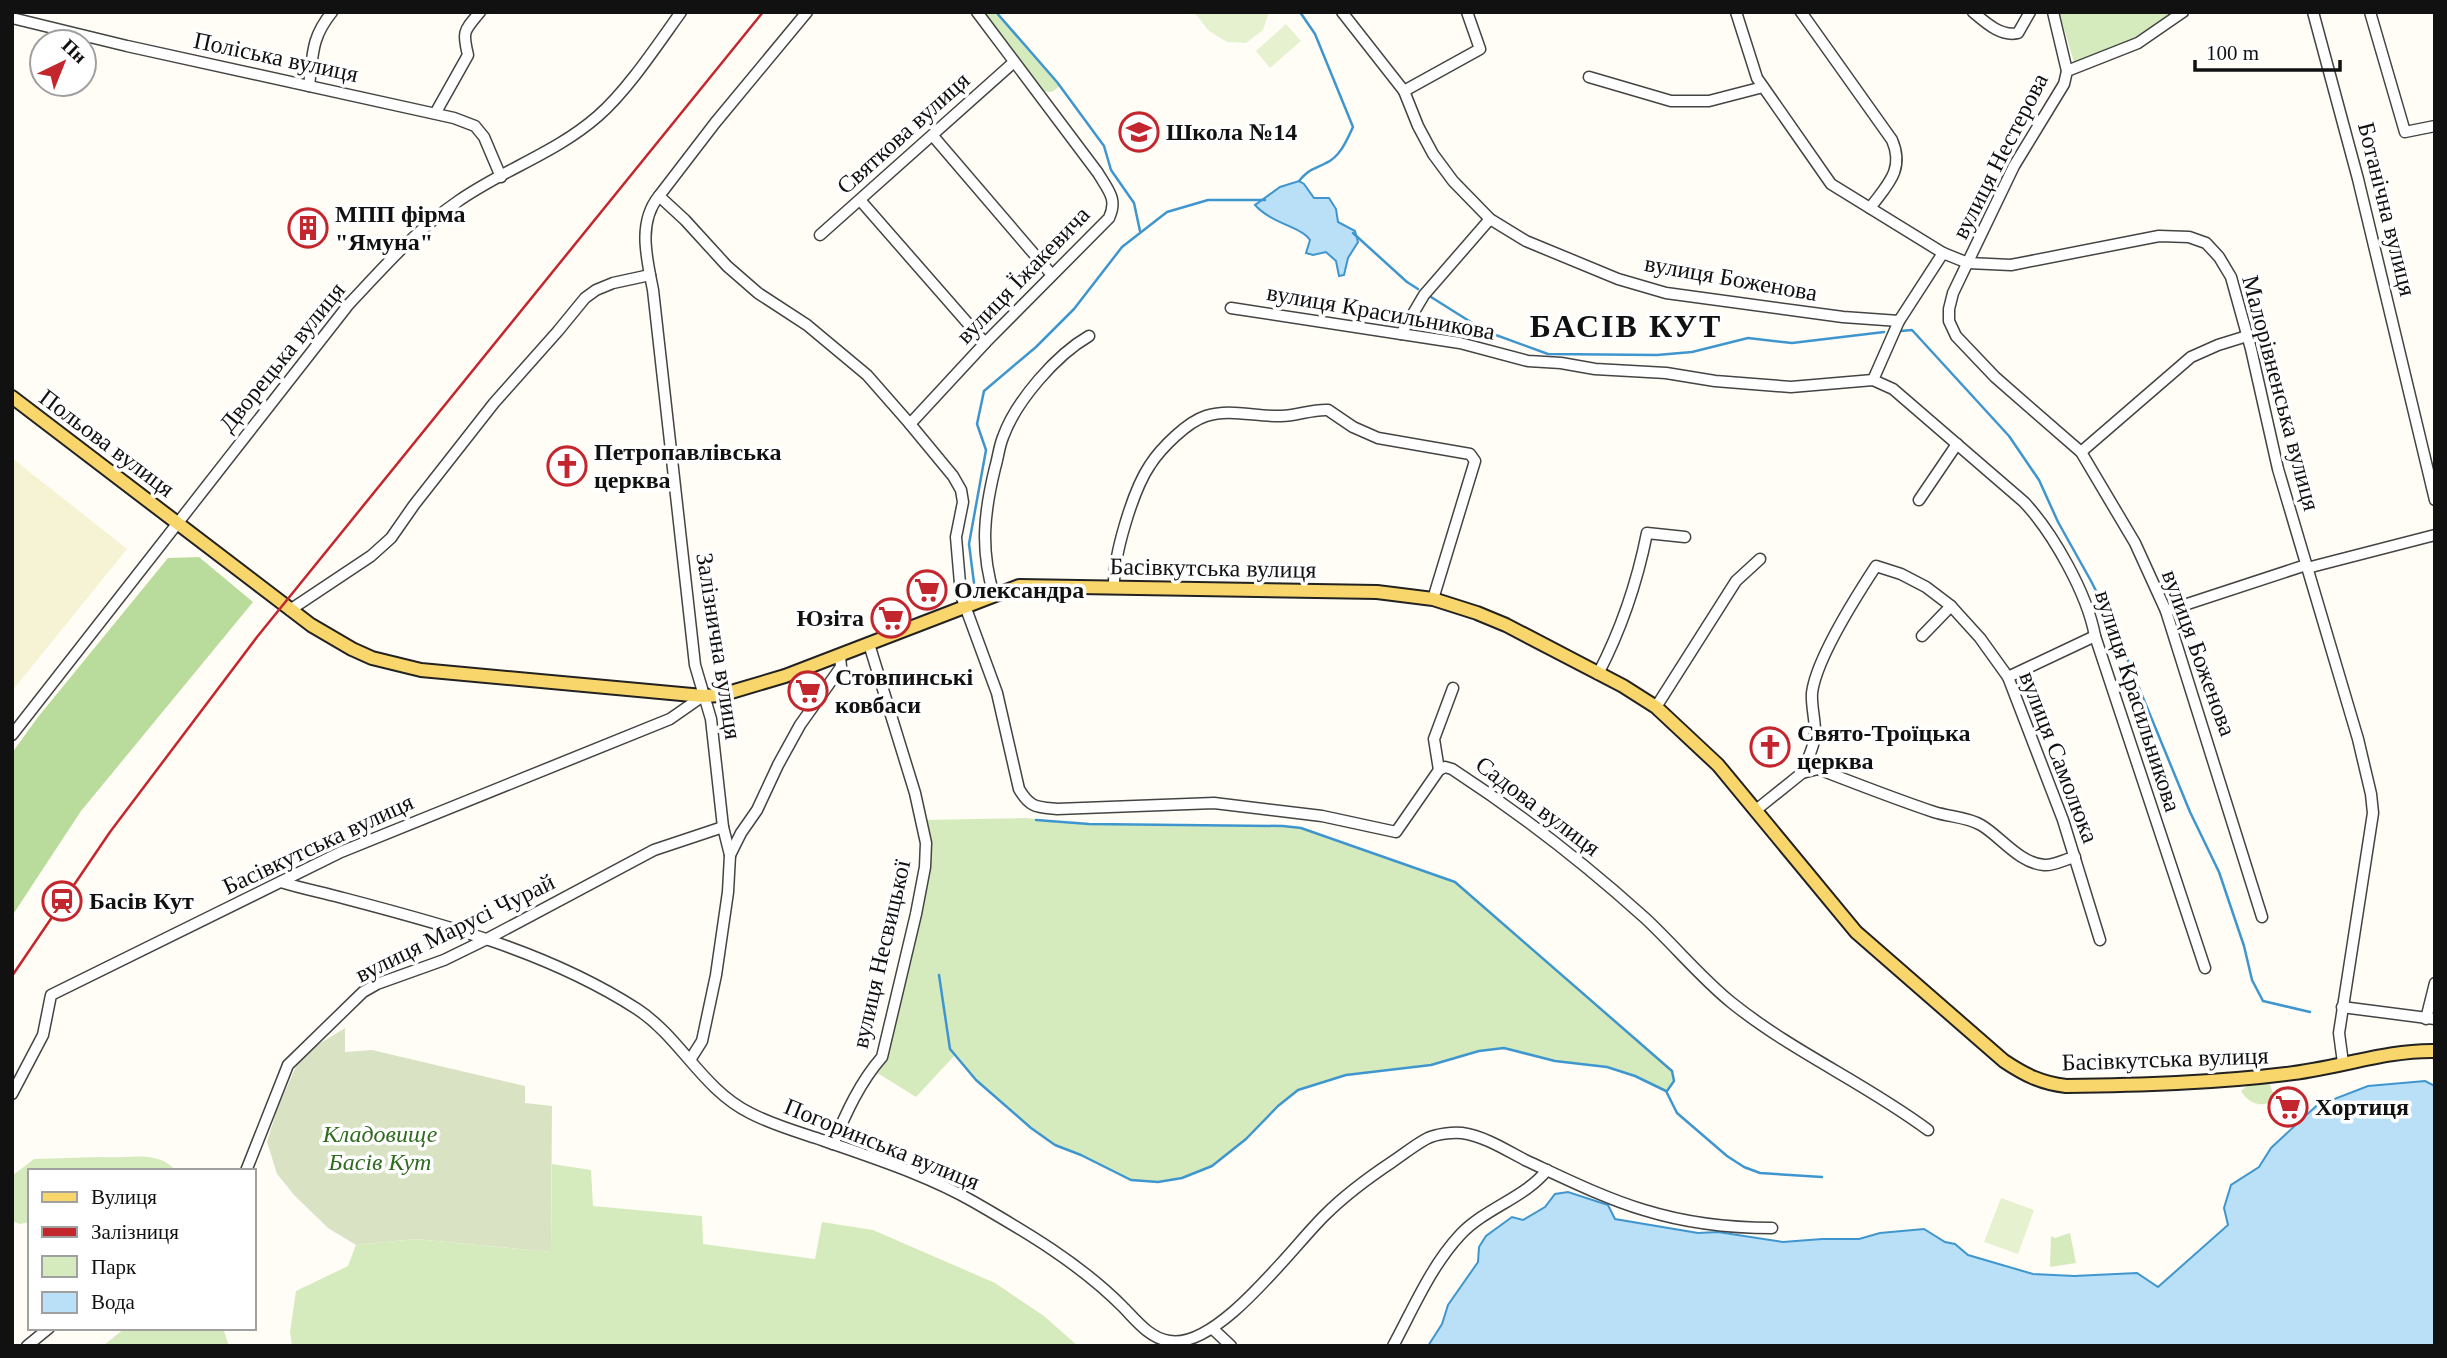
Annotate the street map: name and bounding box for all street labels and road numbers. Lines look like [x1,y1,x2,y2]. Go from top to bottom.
street label: Поліська вулиця [191,27,361,87]
street label: Святкова вулиця [832,67,974,199]
street label: вулиця Нестерова [1947,69,2053,243]
street label: Ботанічна вулиця [2353,119,2421,299]
street label: вулиця Їжакевича [951,201,1095,349]
street label: вулиця Боженова [1643,250,1820,306]
street label: Малорівненська вулиця [2237,273,2325,513]
street label: Дворецька вулиця [214,277,350,437]
street label: вулиця Красильникова [1265,279,1497,345]
street label: Польова вулиця [35,384,179,502]
street label: Залізнична вулиця [691,551,747,741]
street label: Басівкутська вулиця [1109,553,1317,583]
street label: вулиця Боженова [2157,566,2241,740]
street label: вулиця Красильникова [2090,587,2186,815]
street label: вулиця Самолюка [2014,668,2104,847]
street label: Садова вулиця [1471,751,1605,861]
street label: Басівкутська вулиця [219,788,417,900]
street label: вулиця Несвицької [847,857,915,1051]
street label: вулиця Марусі Чурай [351,868,559,988]
street label: Басівкутська вулиця [2061,1042,2269,1076]
street label: Погоринська вулиця [781,1093,983,1195]

